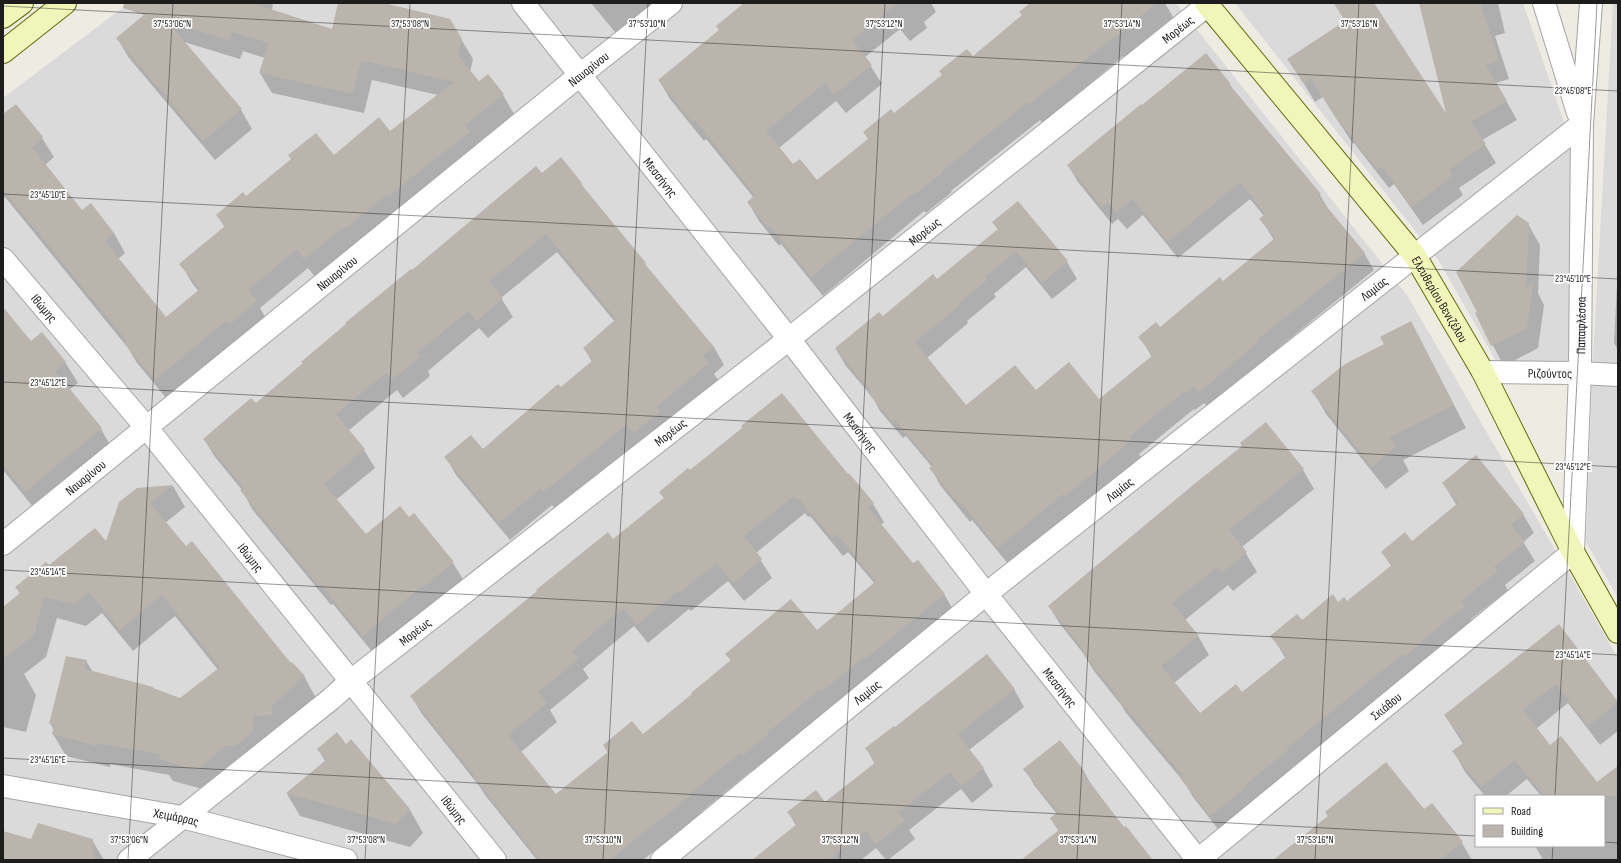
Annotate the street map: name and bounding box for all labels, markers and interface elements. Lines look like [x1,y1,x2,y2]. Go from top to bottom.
street label: Μορέως [1159,12,1197,47]
text: 37°53'06"N [153,18,191,30]
text: 37°53'08"N [391,18,429,30]
text: 37°53'10"N [628,18,666,30]
text: 37°53'12"N [866,18,903,30]
text: 37°53'14"N [1104,18,1140,30]
text: 37°53'16"N [1340,18,1378,30]
street label: Ναυαρίνου [565,48,612,90]
text: 23°45'08"E [1555,85,1591,97]
street label: Μεσσήνης [639,155,681,201]
text: 23°45'10"E [30,189,66,201]
street label: Μορέως [906,214,944,249]
street label: Ναυαρίνου [314,252,361,295]
street label: Ελευθερίου Βενιζέλου [1408,253,1471,346]
street label: Λαμίας [1357,273,1391,305]
text: 23°45'10"E [1555,273,1591,285]
street label: Ιθώμης [27,291,60,326]
street label: Παπαφλέσσα [1573,296,1590,354]
street label: Ριζούντος [1528,365,1572,382]
text: 23°45'12"E [30,377,66,389]
street label: Μεσσήνης [840,409,880,456]
street label: Μορέως [651,415,690,450]
street label: Ναυαρίνου [62,457,109,499]
text: 23°45'12"E [1555,461,1591,473]
street label: Λαμίας [1102,474,1137,506]
street label: Ιθώμης [234,540,267,576]
text: 23°45'14"E [30,566,66,578]
street label: Μορέως [396,615,434,650]
text: 23°45'14"E [1555,649,1591,661]
street label: Μεσσήνης [1039,665,1080,711]
street label: Λαμίας [850,677,884,709]
street label: Σκιάθου [1368,689,1405,724]
text: 23°45'16"E [30,754,66,766]
street label: Ιθώμης [437,793,470,828]
legend [1475,795,1605,847]
text: Road [1511,804,1531,819]
street label: Χειμάρρας [151,805,200,830]
text: Building [1511,824,1543,839]
text: 37°53'06"N [110,834,148,846]
text: 37°53'08"N [347,834,385,846]
text: 37°53'10"N [584,834,622,846]
text: 37°53'12"N [822,834,859,846]
text: 37°53'14"N [1060,834,1096,846]
text: 37°53'16"N [1296,834,1334,846]

